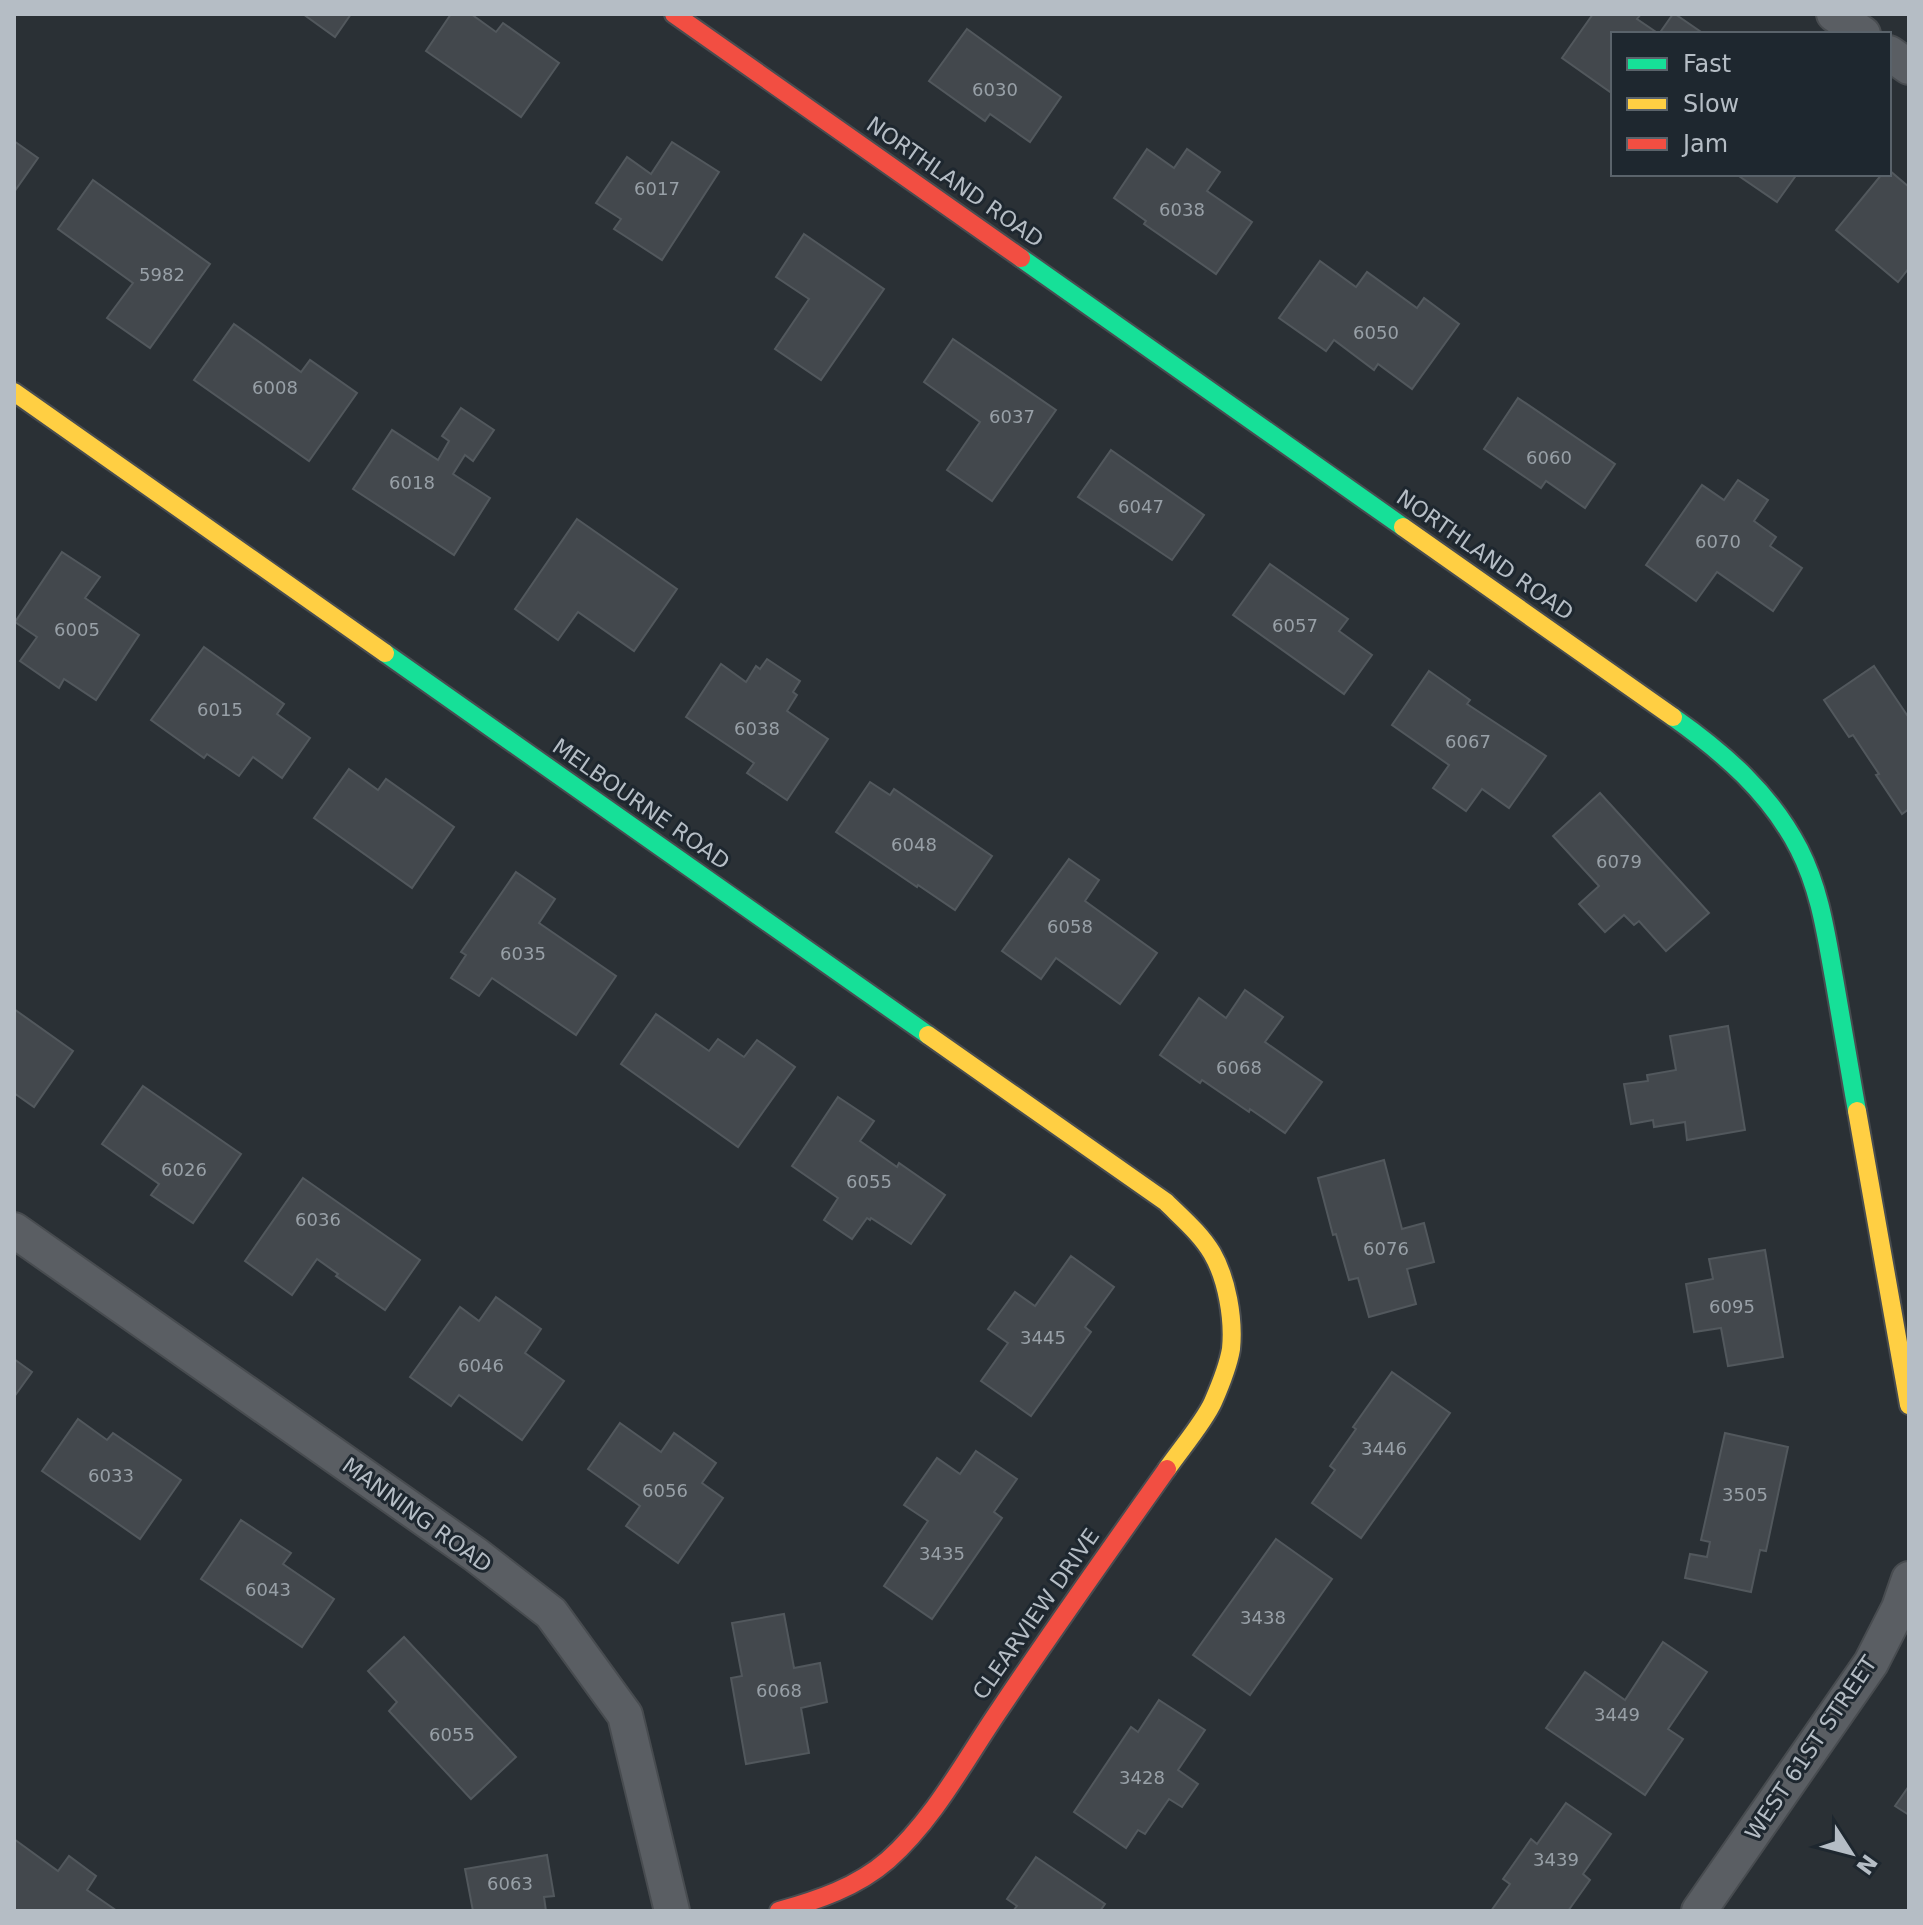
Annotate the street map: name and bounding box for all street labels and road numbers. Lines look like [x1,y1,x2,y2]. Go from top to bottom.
street label: NORTHLAND ROAD [862,112,1048,252]
street label: NORTHLAND ROAD [1392,485,1578,625]
street label: MELBOURNE ROAD [548,734,734,874]
street label: MANNING ROAD [338,1453,496,1577]
street label: CLEARVIEW DRIVE [968,1524,1104,1704]
street label: WEST 61ST STREET [1740,1651,1882,1845]

